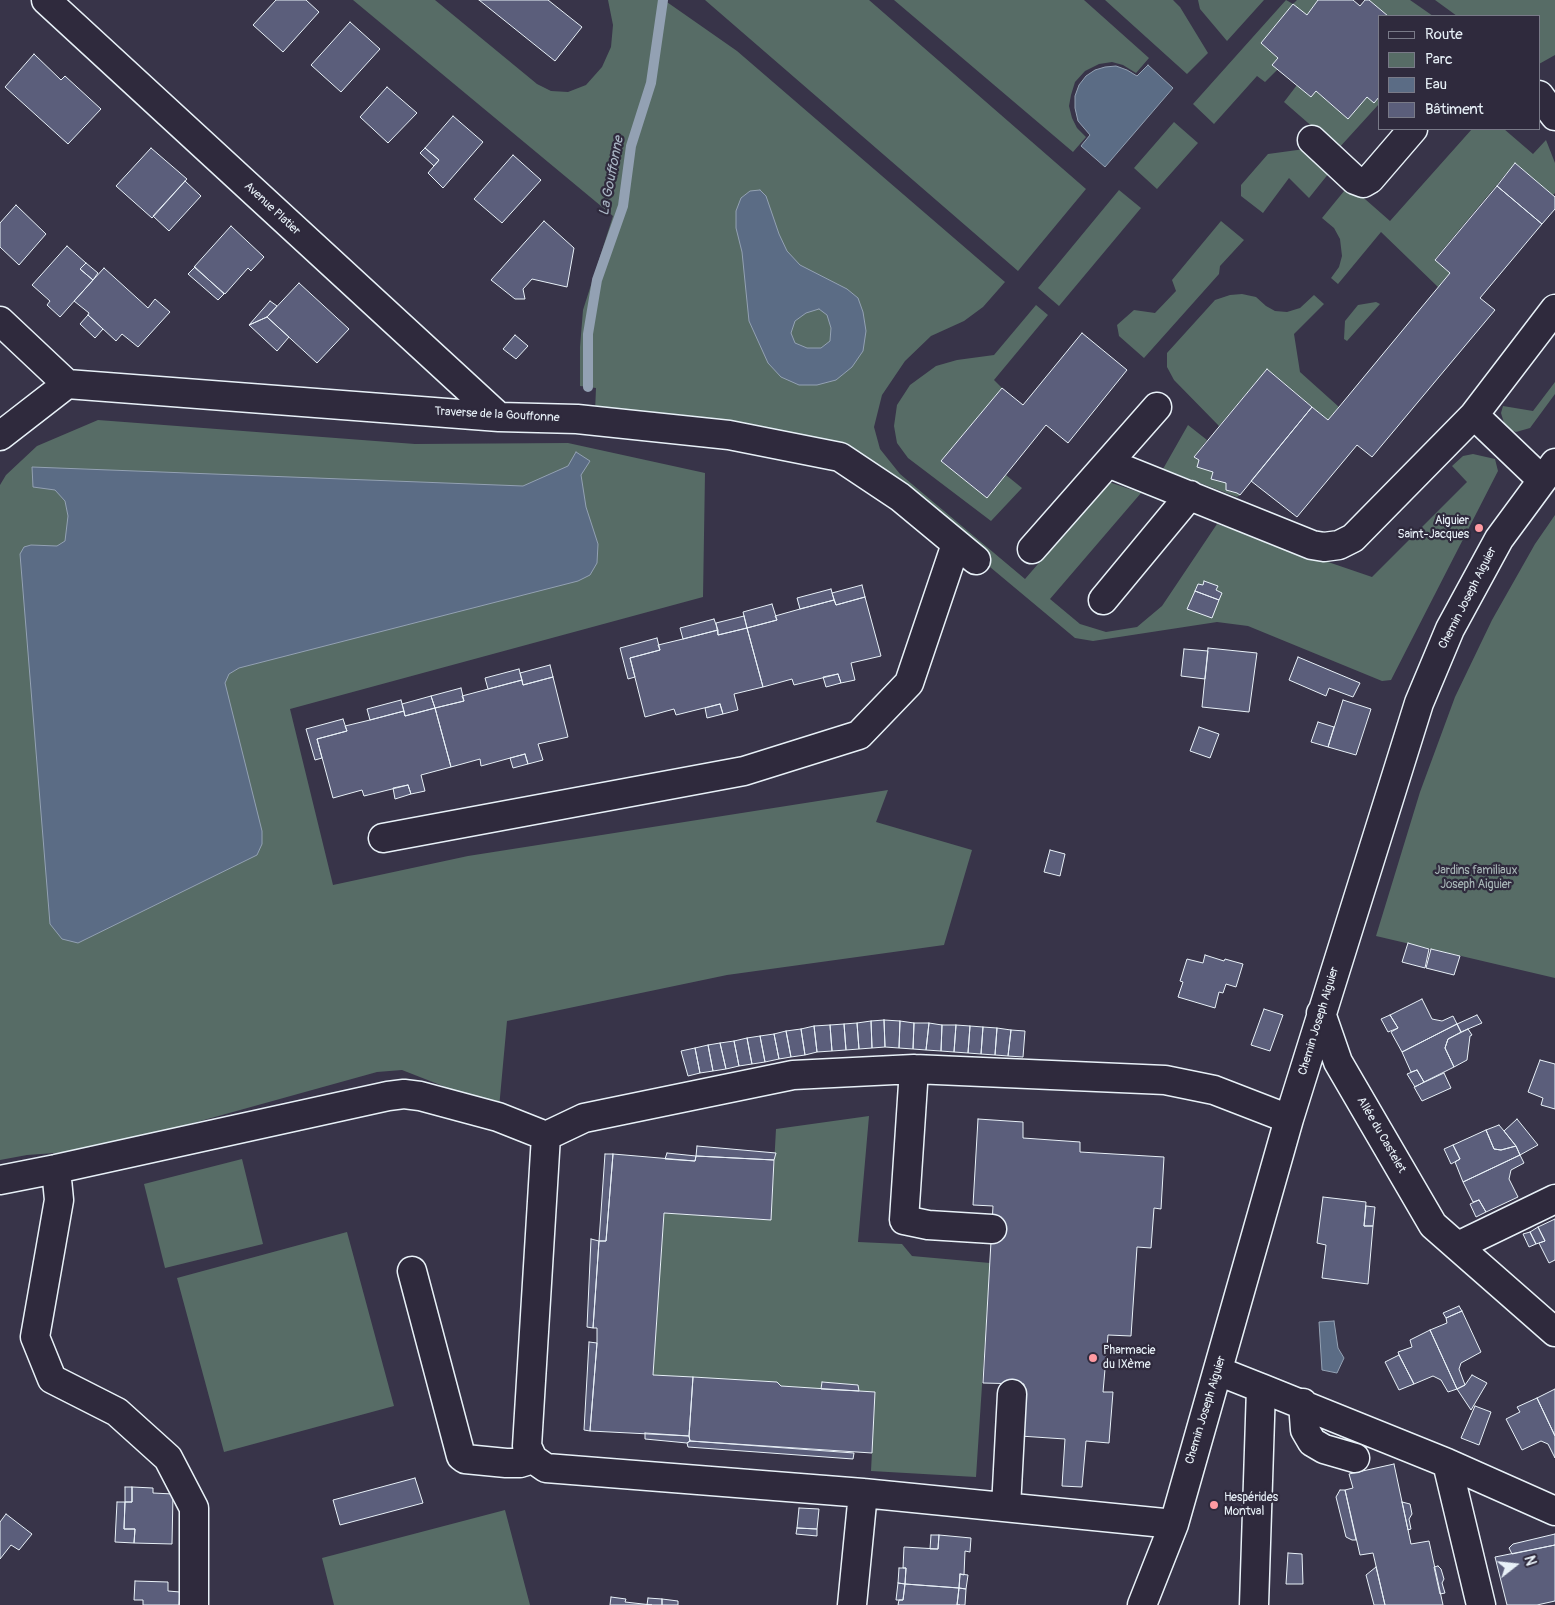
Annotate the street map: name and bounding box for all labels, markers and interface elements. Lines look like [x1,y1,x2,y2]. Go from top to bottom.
legend [1378,15,1540,130]
text: Route [1425,25,1463,44]
text: Parc [1425,50,1453,69]
text: Eau [1425,75,1447,94]
text: Bâtiment [1425,100,1484,119]
water label: La Gouffonne [596,135,628,217]
street label: Avenue Platier [241,179,303,239]
street label: Traverse de la Gouffonne [434,405,560,425]
place label: Aiguier Saint-Jacques [1397,514,1469,542]
marker: Aiguier Saint-Jacques [1473,522,1485,534]
street label: Chemin Joseph Aiguier [1436,545,1500,651]
park label: Jardins familiaux Joseph Aiguier [1435,864,1517,892]
street label: Chemin Joseph Aiguier [1296,965,1342,1077]
street label: Allée du Castelet [1353,1094,1409,1176]
place label: Pharmacie du IXème [1103,1344,1155,1372]
marker: Pharmacie du IXème [1087,1352,1099,1364]
street label: Chemin Joseph Aiguier [1183,1354,1229,1466]
place label: Hespérides Montval [1224,1491,1278,1519]
marker: Hespérides Montval [1208,1499,1220,1511]
north arrow [1490,1540,1540,1590]
text: N [1520,1554,1539,1568]

